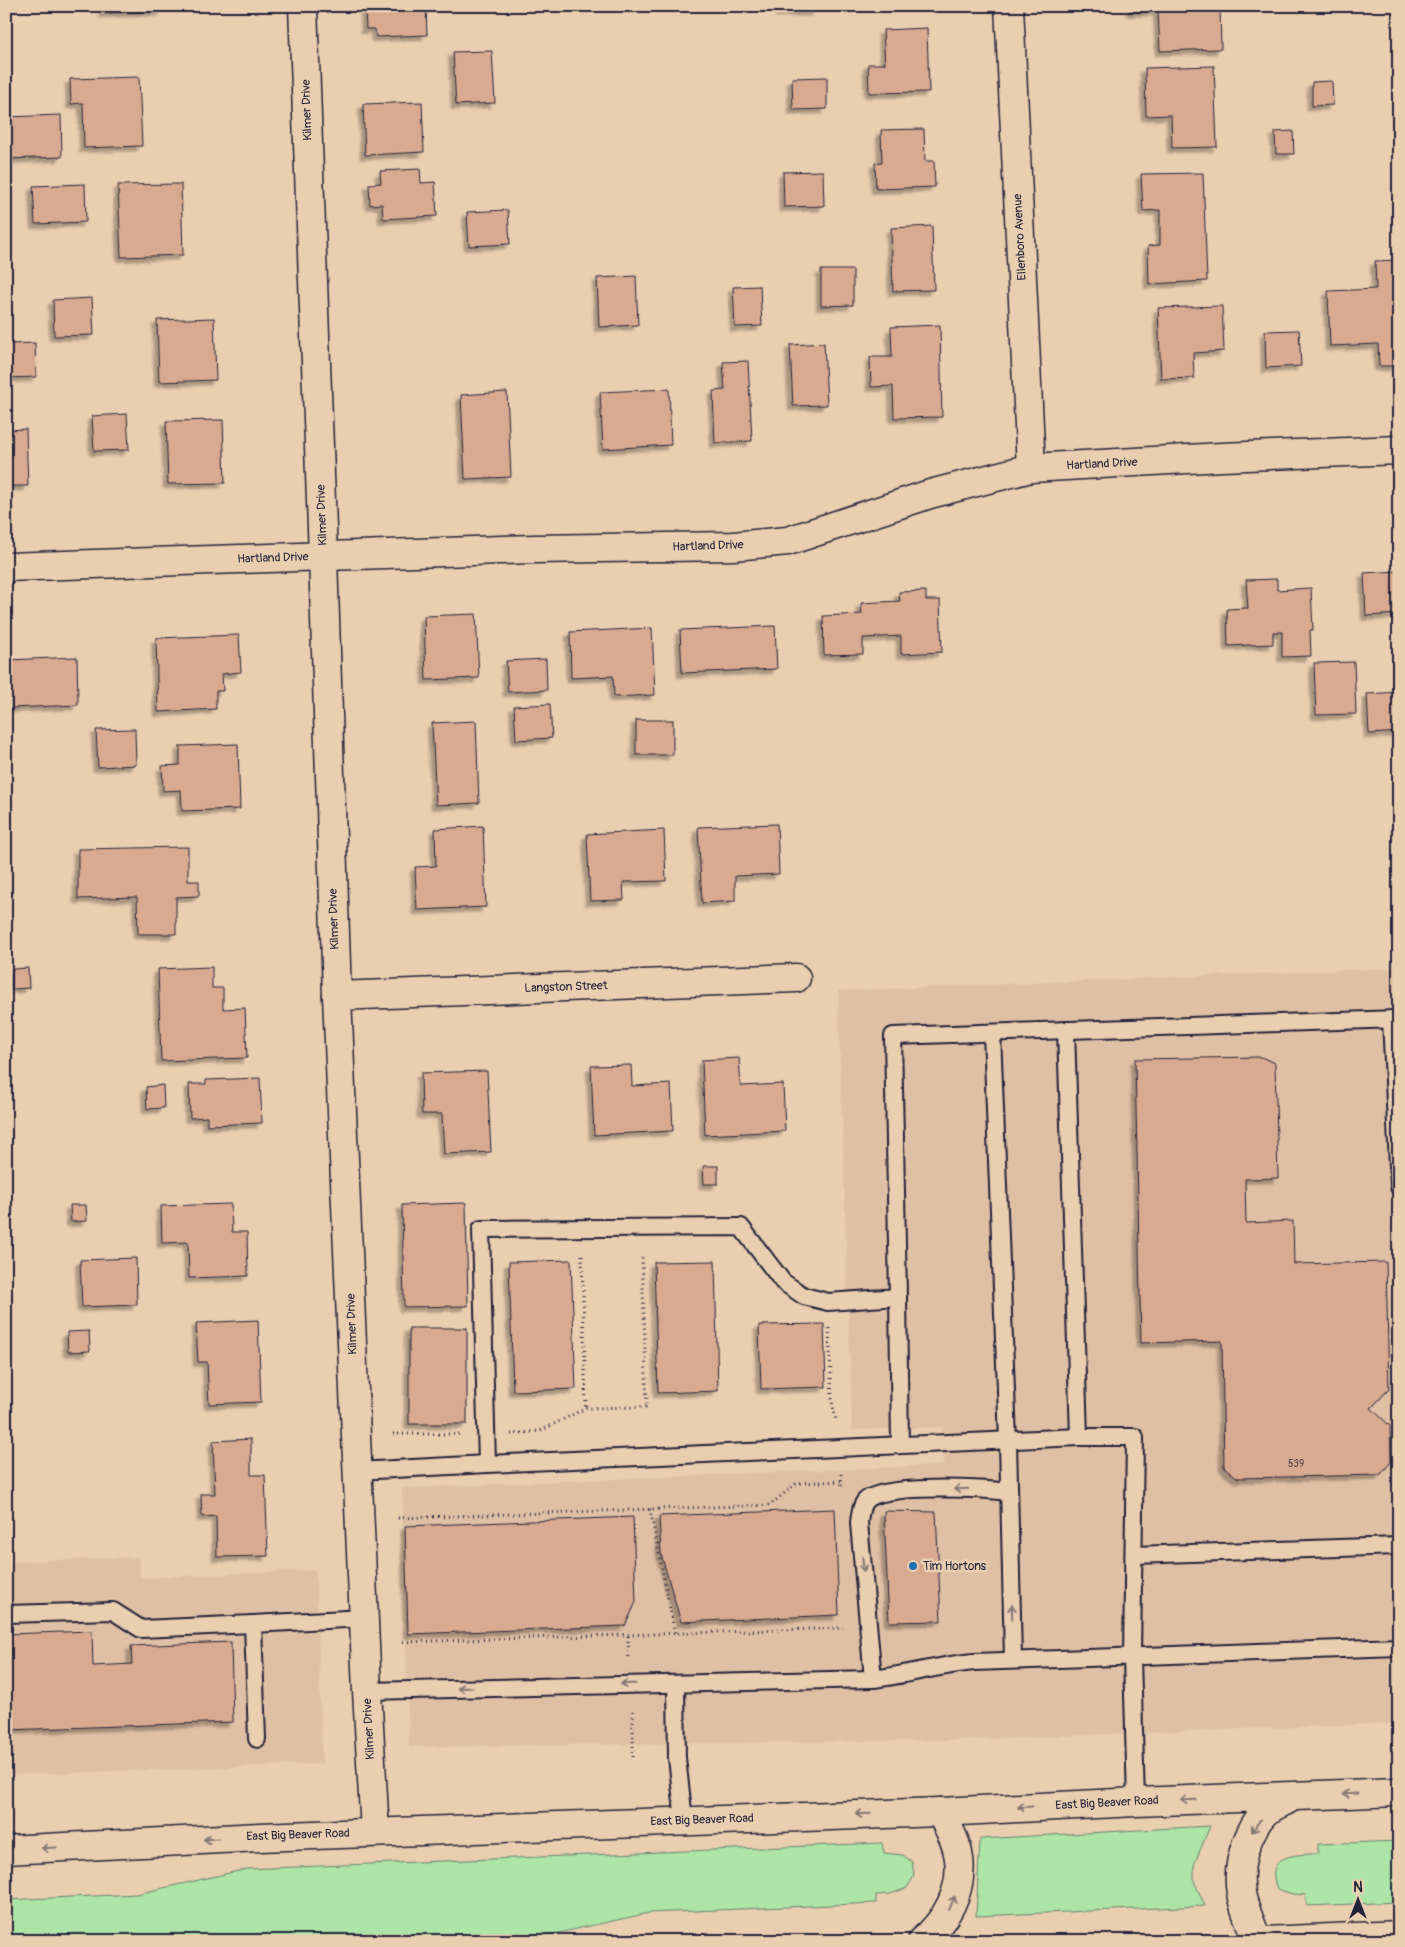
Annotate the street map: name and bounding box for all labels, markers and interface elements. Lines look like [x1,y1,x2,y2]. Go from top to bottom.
street label: Kilmer Drive [298,79,316,141]
street label: Ellenboro Avenue [1010,193,1030,281]
street label: Hartland Drive [1066,455,1138,473]
street label: Kilmer Drive [313,484,331,546]
street label: Hartland Drive [672,537,744,555]
street label: Hartland Drive [237,549,309,567]
street label: Kilmer Drive [325,888,343,950]
street label: Langston Street [524,978,608,996]
street label: Kilmer Drive [343,1293,361,1355]
house number: 539 [1288,1458,1304,1470]
one-way arrow [953,1484,969,1493]
one-way arrow [858,1555,868,1571]
place label: Tim Hortons [923,1559,987,1574]
marker: Tim Hortons [907,1560,919,1572]
one-way arrow [1007,1604,1017,1620]
one-way arrow [620,1679,636,1689]
one-way arrow [458,1683,474,1693]
street label: Kilmer Drive [360,1698,378,1760]
one-way arrow [1342,1789,1358,1798]
street label: East Big Beaver Road [1055,1793,1159,1813]
one-way arrow [1180,1795,1196,1805]
one-way arrow [1018,1803,1034,1812]
one-way arrow [855,1810,871,1819]
street label: East Big Beaver Road [650,1811,754,1829]
one-way arrow [1251,1818,1261,1832]
street label: East Big Beaver Road [246,1826,350,1844]
one-way arrow [204,1835,220,1844]
one-way arrow [41,1843,57,1852]
north arrow [1332,1874,1382,1924]
text: N [1353,1879,1363,1896]
one-way arrow [947,1896,957,1911]

